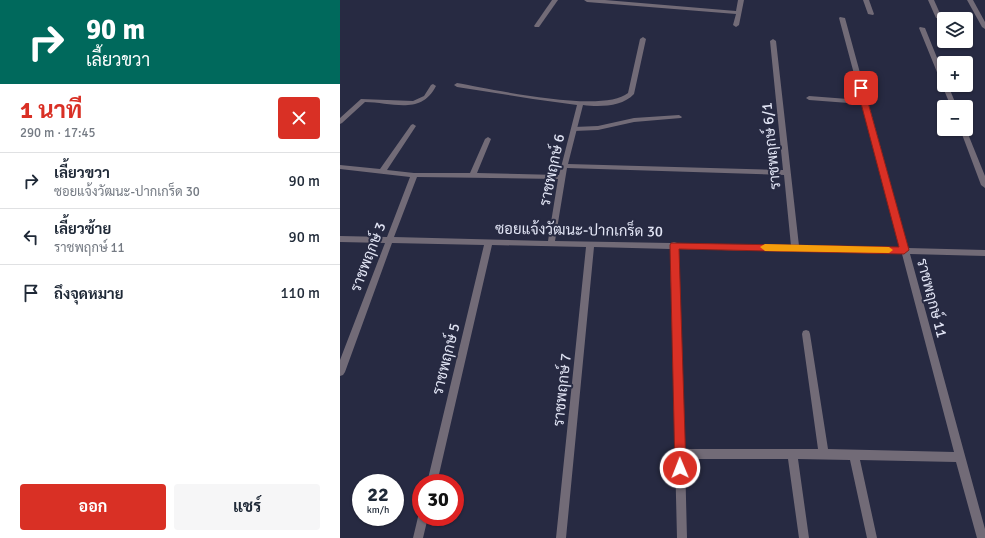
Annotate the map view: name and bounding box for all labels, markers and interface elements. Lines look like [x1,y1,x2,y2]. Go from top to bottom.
map controls [937,12,973,136]
button: layers [937,12,973,48]
text: 90 m [86,13,145,47]
icon: right [20,16,72,68]
text: เลี้ยวขวา [86,49,150,71]
button: + [937,56,973,92]
pin [844,71,878,105]
icon: arrive [850,77,872,99]
text: 1 นาที [20,95,82,125]
button: close [278,97,320,139]
button: − [937,100,973,136]
street label: ราชพฤกษ์ 6/1 [756,101,785,191]
text: 290 m · 17:45 [20,125,96,141]
street label: ราชพฤกษ์ 6 [535,132,568,208]
text: เลี้ยวขวา [54,164,110,182]
icon: right [20,170,42,192]
text: 90 m [289,172,320,190]
text: ซอยแจ้งวัฒนะ-ปากเกร็ด 30 [54,184,200,200]
street label: ซอยแจ้งวัฒนะ-ปากเกร็ด 30 [495,218,663,240]
street label: ราชพฤกษ์ 3 [346,219,390,294]
text: เลี้ยวซ้าย [54,220,111,238]
icon: left [20,226,42,248]
text: 90 m [289,228,320,246]
text: ราชพฤกษ์ 11 [54,240,125,256]
street label: ราชพฤกษ์ 11 [913,256,952,340]
icon: arrive [20,282,42,304]
text: 110 m [280,284,320,302]
text: ถึงจุดหมาย [54,285,124,303]
street label: ราชพฤกษ์ 5 [427,321,464,397]
street label: ราชพฤกษ์ 7 [548,352,575,427]
position arrow [659,447,701,489]
speed limit sign: 30 [412,474,464,526]
text: 22 [367,482,389,507]
button: ออก [20,484,166,530]
button: แชร์ [174,484,320,530]
text: km/h [367,504,389,516]

